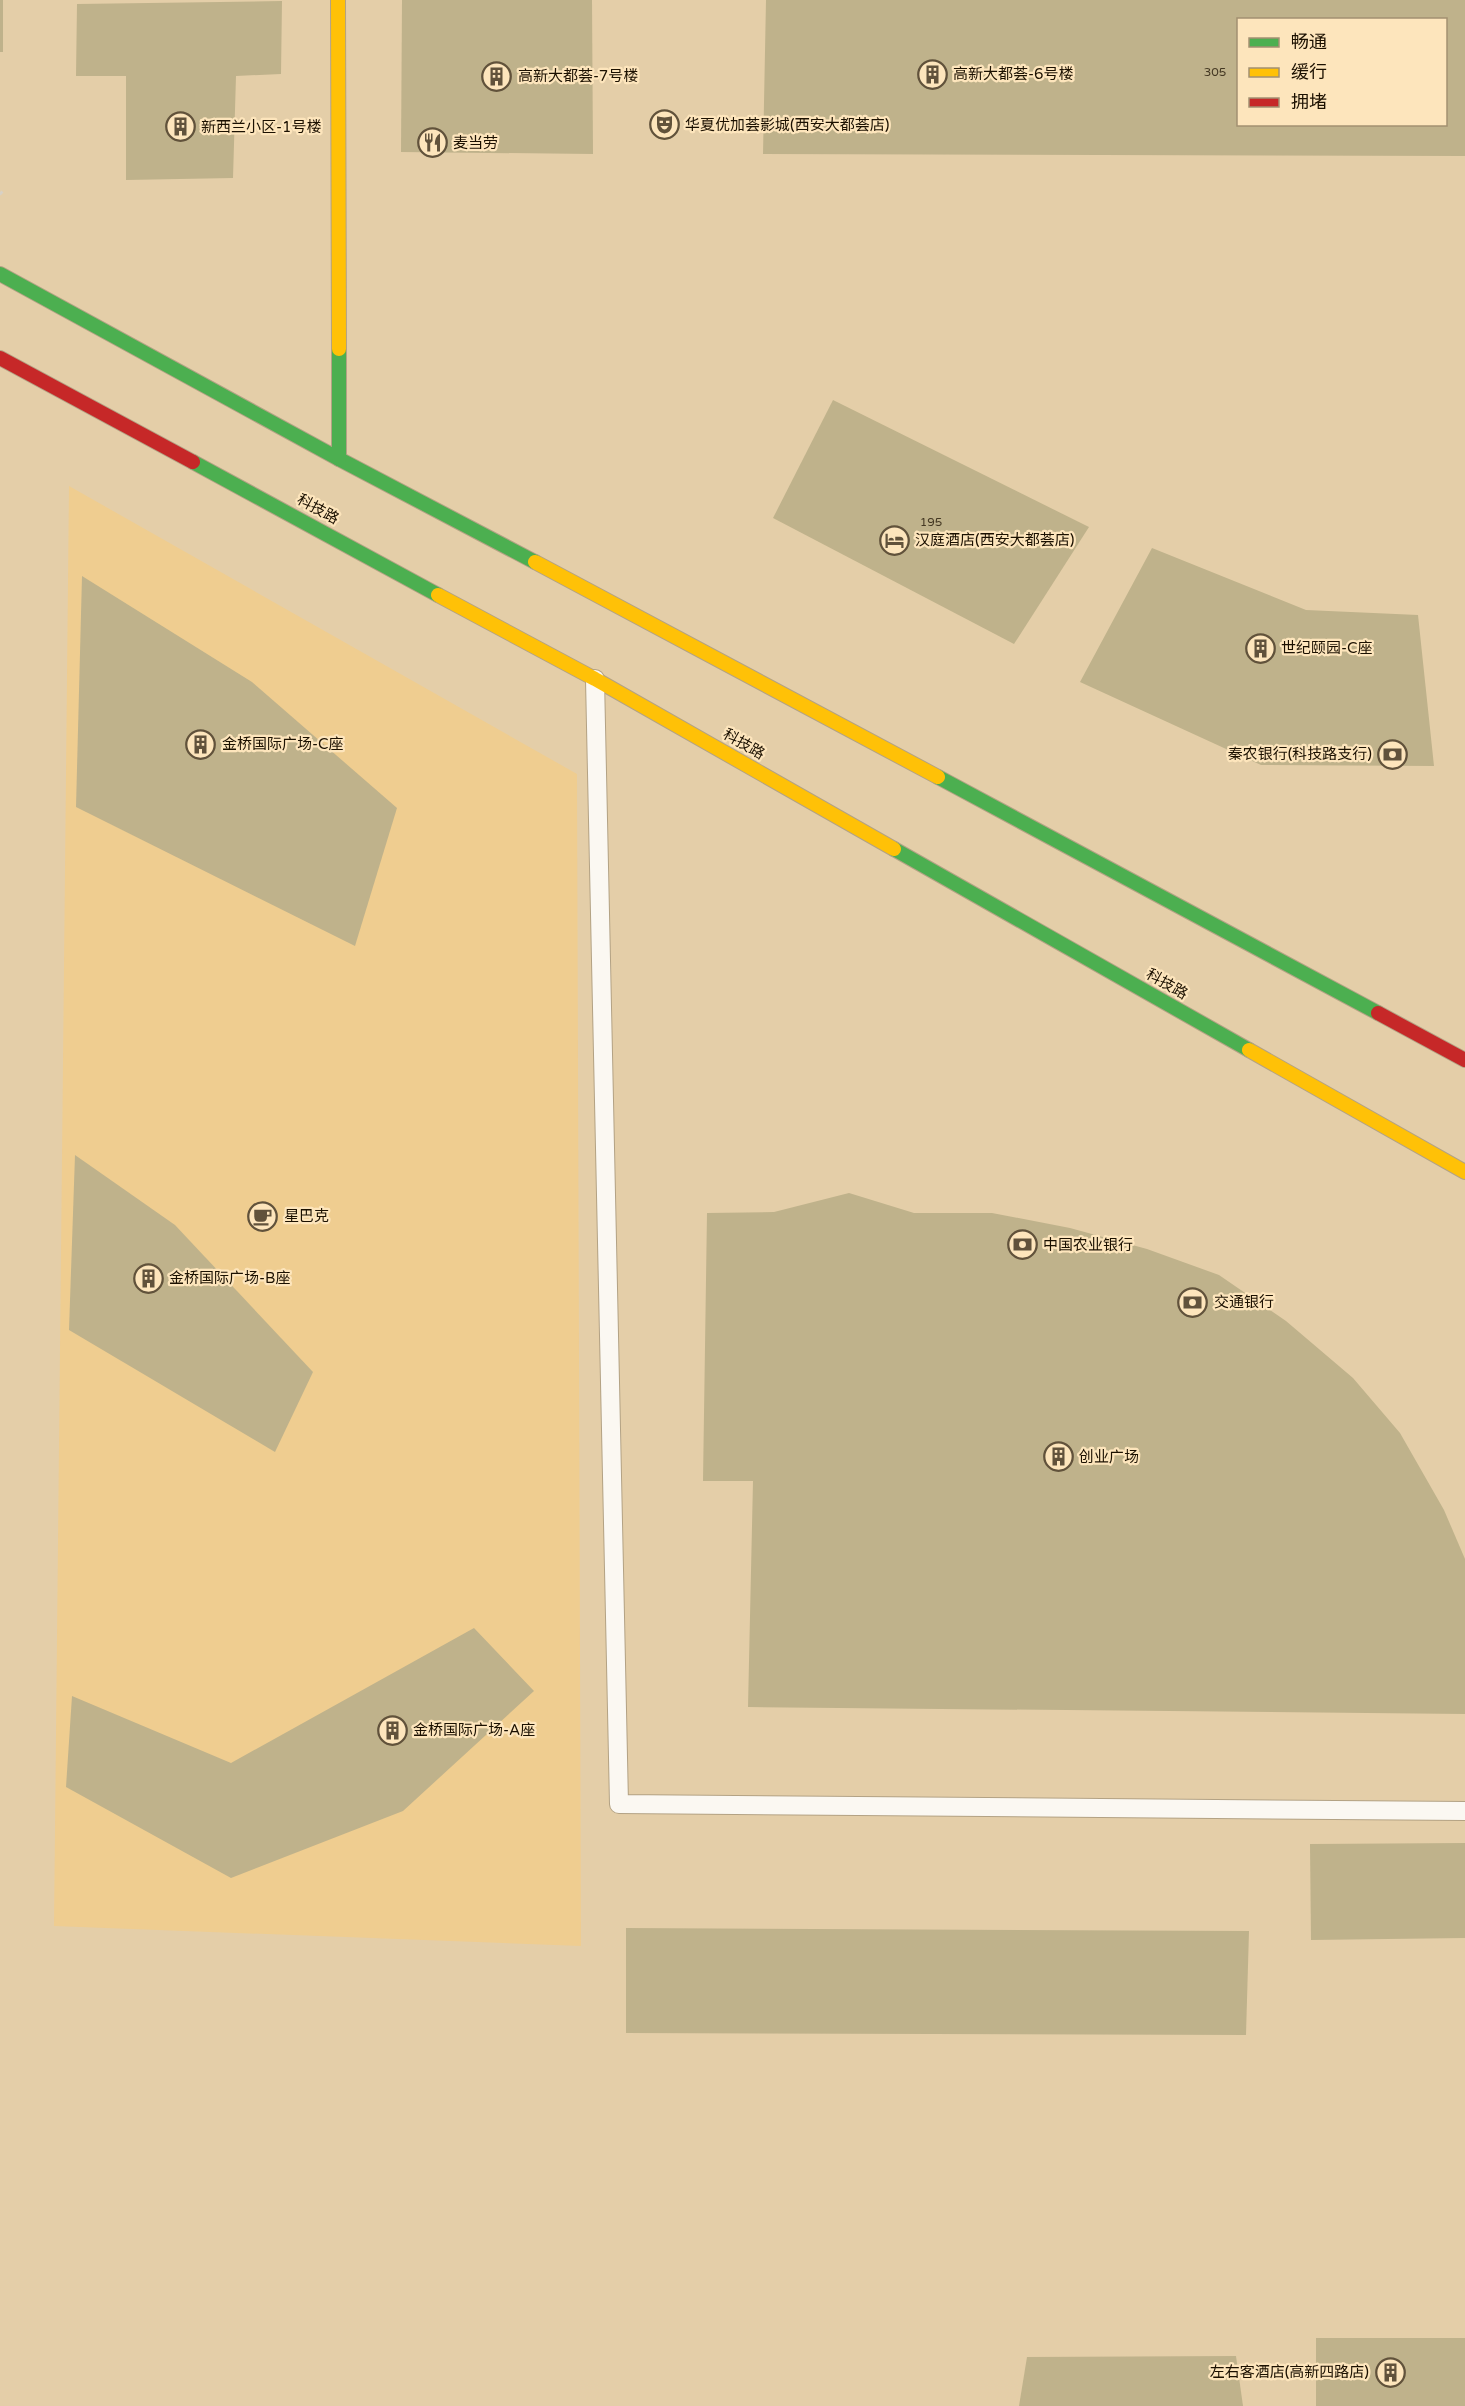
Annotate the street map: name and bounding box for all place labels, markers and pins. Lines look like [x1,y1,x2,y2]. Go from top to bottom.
building icon: 高新大都荟-6号楼 [916,58,948,90]
building icon: 高新大都荟-7号楼 [481,60,513,92]
place label: 高新大都荟-6号楼 [953,65,1074,83]
place label: 高新大都荟-7号楼 [518,67,638,85]
theatre icon: 华夏优加荟影城(西安大都荟店) [648,109,680,141]
building icon: 新西兰小区-1号楼 [164,111,196,143]
place label: 华夏优加荟影城(西安大都荟店) [685,116,889,134]
place label: 新西兰小区-1号楼 [201,118,322,136]
restaurant icon: 麦当劳 [416,127,448,159]
place label: 麦当劳 [453,134,498,152]
hotel icon: 汉庭酒店(西安大都荟店) [878,524,910,556]
place label: 汉庭酒店(西安大都荟店) [915,531,1074,549]
building icon: 世纪颐园-C座 [1244,632,1276,664]
place label: 世纪颐园-C座 [1281,639,1373,657]
building icon: 金桥国际广场-C座 [185,728,217,760]
place label: 金桥国际广场-C座 [222,735,344,753]
bank icon: 秦农银行(科技路支行) [1377,738,1409,770]
place label: 秦农银行(科技路支行) [1228,745,1372,763]
cafe icon: 星巴克 [247,1200,279,1232]
place label: 星巴克 [284,1207,329,1225]
bank icon: 中国农业银行 [1006,1229,1038,1261]
place label: 中国农业银行 [1043,1236,1133,1254]
building icon: 金桥国际广场-B座 [132,1262,164,1294]
place label: 金桥国际广场-B座 [169,1269,291,1287]
bank icon: 交通银行 [1177,1286,1209,1318]
place label: 交通银行 [1214,1293,1274,1311]
building icon: 创业广场 [1042,1441,1074,1473]
place label: 创业广场 [1079,1448,1139,1466]
building icon: 金桥国际广场-A座 [376,1714,408,1746]
place label: 金桥国际广场-A座 [413,1721,535,1739]
building icon: 左右客酒店(高新四路店) [1374,2356,1406,2388]
place label: 左右客酒店(高新四路店) [1210,2363,1369,2381]

